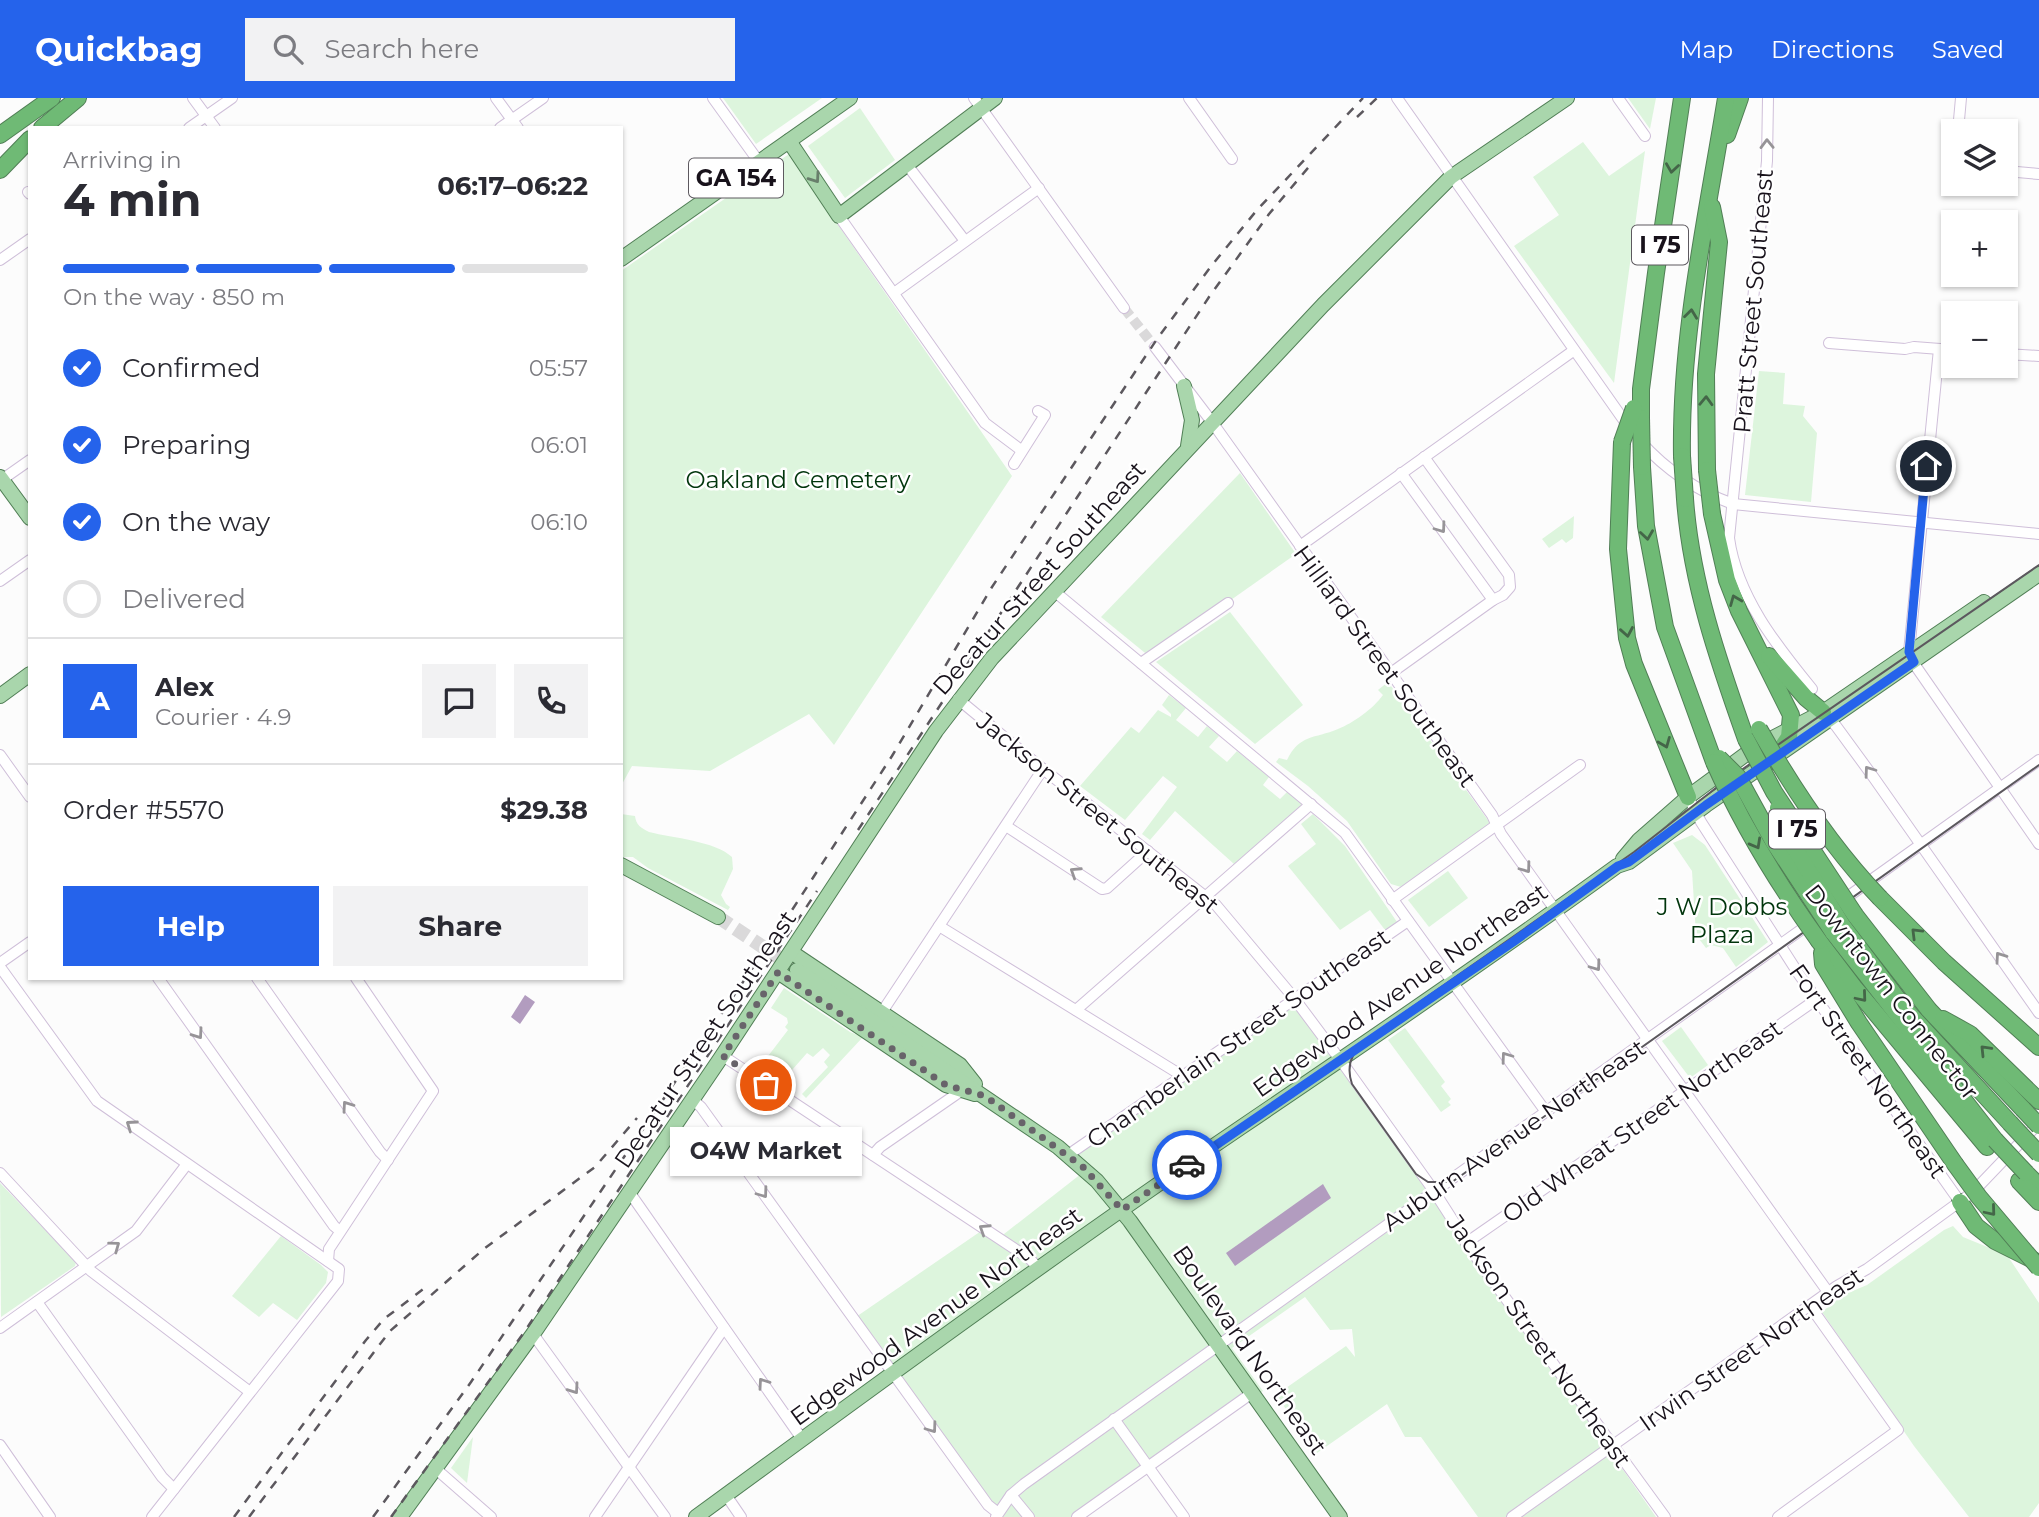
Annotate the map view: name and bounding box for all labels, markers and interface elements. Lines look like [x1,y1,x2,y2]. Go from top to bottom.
search box [245,18,735,81]
text: Quickbag [35,29,203,69]
icon: search [269,30,307,68]
text: Search here [325,33,479,65]
text: Map [1680,35,1733,64]
text: Directions [1771,35,1894,64]
text: Saved [1932,35,2004,64]
map controls [1941,119,2018,378]
button: layers [1941,119,2018,196]
one-way arrow [1759,138,1774,149]
text: Arriving in [63,146,182,174]
road number: GA 154 [689,158,783,198]
one-way arrow [1665,162,1680,174]
street label: Pratt Street Southeast [1727,167,1779,434]
text: 06:17–06:22 [437,170,588,202]
one-way arrow [807,170,819,183]
text: 4 min [63,171,202,228]
button: + [1941,210,2018,287]
road number: I 75 [1632,226,1688,264]
text: On the way · 850 m [63,283,285,311]
button: − [1941,301,2018,378]
one-way arrow [1684,309,1699,320]
icon: check [63,349,101,387]
text: Confirmed [122,352,261,384]
text: 05:57 [529,354,588,382]
one-way arrow [1698,396,1713,407]
icon: check [63,426,101,464]
text: Preparing [122,429,251,461]
text: 06:01 [530,431,588,459]
pin [1896,436,1956,496]
icon: home [1907,447,1945,485]
street label: Decatur Street Southeast [926,455,1152,701]
park label: Oakland Cemetery [685,465,911,494]
icon: check [63,503,101,541]
text: On the way [122,506,270,538]
text: 06:10 [530,508,588,536]
one-way arrow [1433,520,1445,533]
one-way arrow [1639,530,1654,541]
street label: Hilliard Street Southeast [1287,539,1483,793]
text: Delivered [122,583,246,615]
one-way arrow [1729,595,1743,607]
one-way arrow [1619,626,1634,638]
button: chat [422,664,496,738]
button: phone [514,664,588,738]
text: Alex [155,671,214,703]
text: A [90,685,110,717]
text: Courier · 4.9 [155,703,291,731]
street label: Jackson Street Southeast [970,706,1225,920]
one-way arrow [1657,736,1671,748]
one-way arrow [1865,766,1877,779]
text: Order #5570 [63,794,225,826]
text: $29.38 [500,794,588,826]
road number: I 75 [1769,810,1825,848]
one-way arrow [1748,837,1761,850]
one-way arrow [1517,860,1530,873]
one-way arrow [1070,867,1083,880]
street label: Edgewood Avenue Northeast [1247,877,1553,1103]
street label: Downtown Connector [1799,878,1985,1106]
button: Help [63,886,319,966]
button: Share [333,886,588,966]
park label: J W Dobbs Plaza [1656,892,1787,949]
street label: Decatur Street Southeast [608,905,802,1173]
street label: Chamberlain Street Southeast [1081,922,1395,1154]
one-way arrow [1911,929,1924,942]
one-way arrow [1996,952,2008,965]
one-way arrow [1588,958,1600,971]
street label: Fort Street Northeast [1783,958,1953,1184]
one-way arrow [1854,990,1867,1002]
street label: Old Wheat Street Northeast [1496,1013,1788,1229]
one-way arrow [190,1026,202,1039]
street label: Auburn Avenue Northeast [1377,1033,1651,1237]
one-way arrow [1981,1045,1994,1058]
one-way arrow [1501,1052,1514,1065]
pin [736,1055,796,1115]
icon: bag [747,1066,785,1104]
one-way arrow [343,1101,355,1114]
one-way arrow [126,1121,139,1133]
callout: O4W Market [670,1127,862,1176]
courier [1152,1130,1222,1200]
text: O4W Market [690,1137,842,1165]
icon: car [1168,1146,1206,1184]
one-way arrow [755,1185,767,1198]
street label: Edgewood Avenue Northeast [785,1200,1088,1432]
one-way arrow [1982,1204,1995,1216]
street label: Jackson Street Northeast [1440,1208,1638,1473]
one-way arrow [979,1224,992,1237]
street label: Boulevard Northeast [1167,1240,1333,1460]
one-way arrow [107,1241,120,1254]
street label: Irwin Street Northeast [1634,1261,1869,1437]
one-way arrow [759,1378,771,1391]
one-way arrow [566,1381,578,1394]
one-way arrow [924,1420,936,1433]

